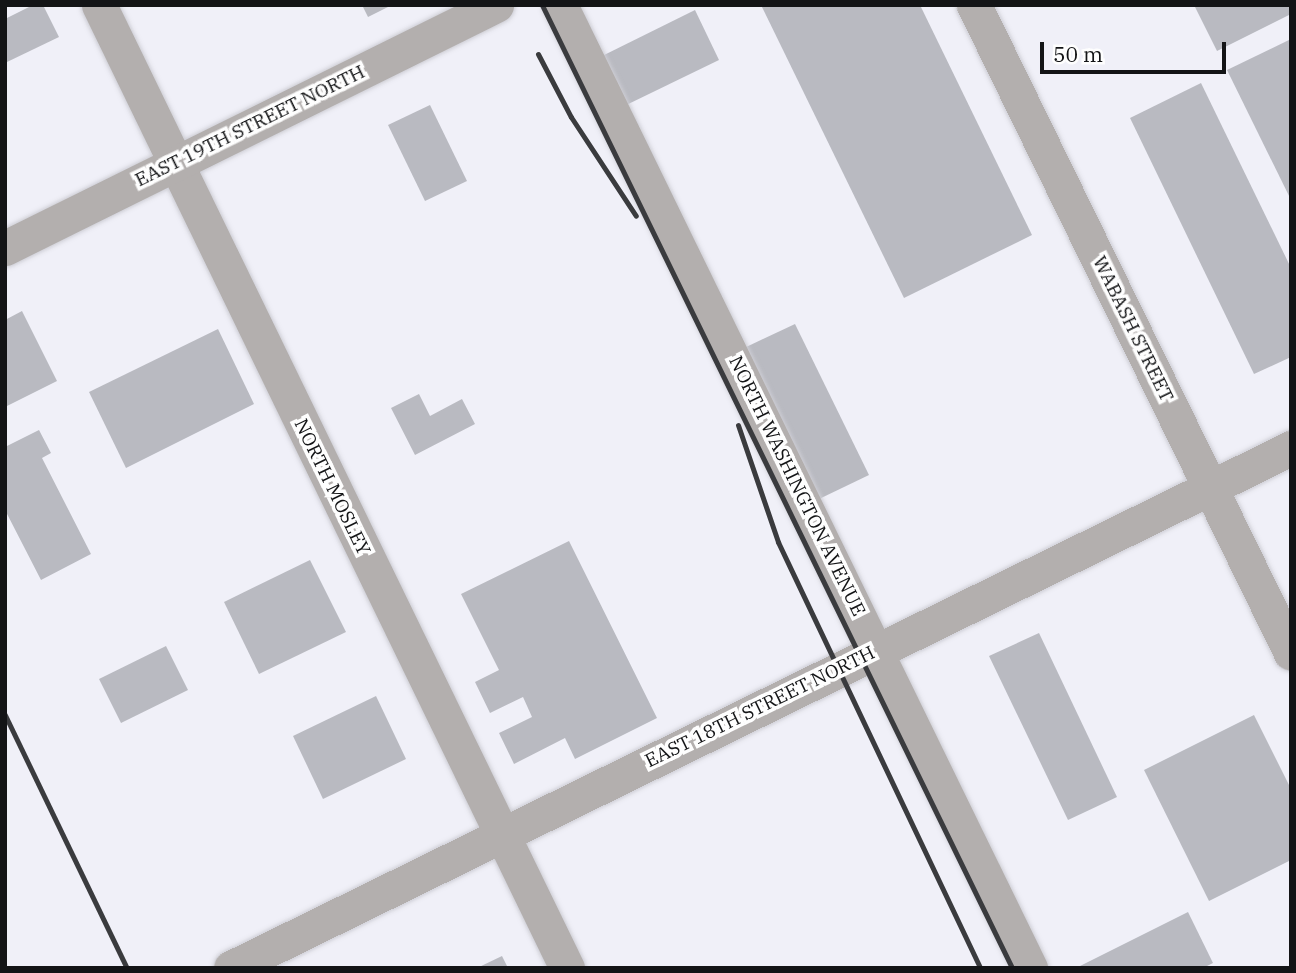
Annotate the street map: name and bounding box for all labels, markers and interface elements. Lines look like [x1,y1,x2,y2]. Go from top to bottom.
scale bar [1044,28,1230,72]
text: 50 m [1053,40,1103,68]
street label: EAST 19TH STREET NORTH [131,60,369,192]
street label: WABASH STREET [1088,252,1178,406]
street label: NORTH WASHINGTON AVENUE [724,352,870,620]
street label: NORTH MOSLEY [289,415,375,559]
street label: EAST 18TH STREET NORTH [641,641,879,773]

